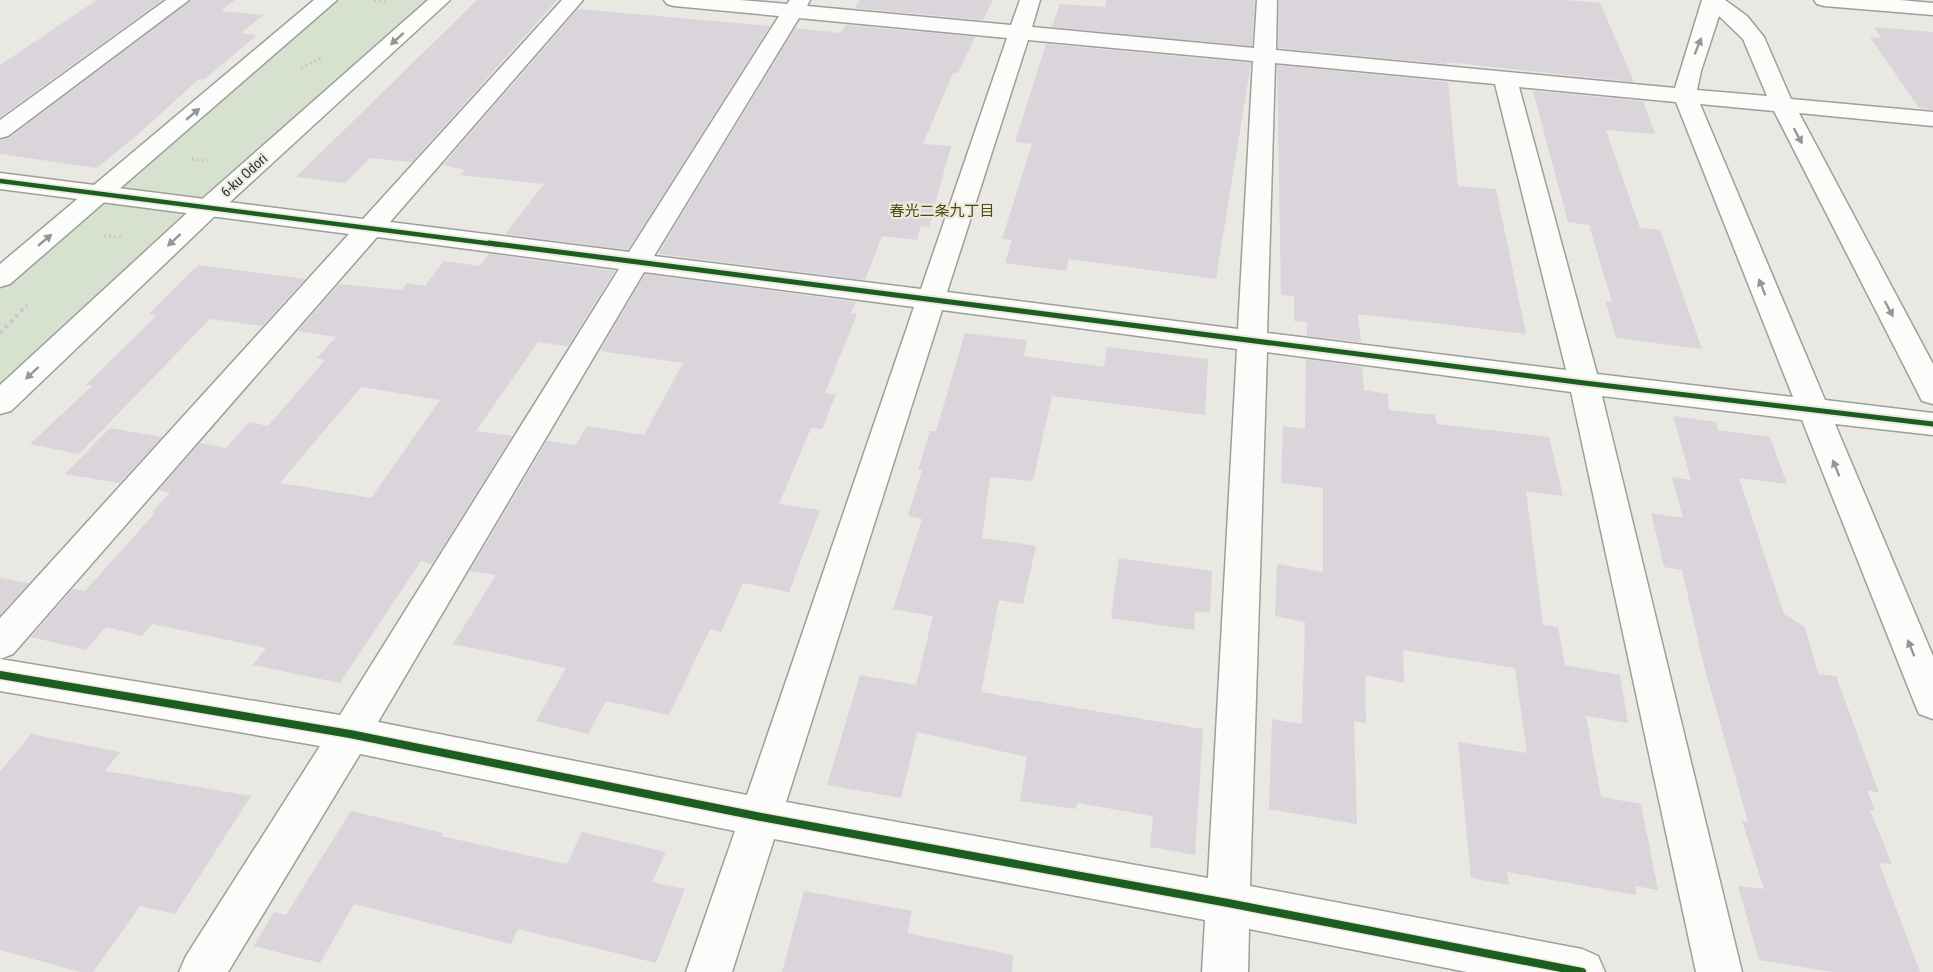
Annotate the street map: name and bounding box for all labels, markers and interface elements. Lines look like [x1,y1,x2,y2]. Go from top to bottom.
one-way arrow [390,32,405,45]
one-way arrow [1693,37,1703,55]
one-way arrow [185,108,200,121]
one-way arrow [1793,127,1803,145]
street label: 6-ku Odori [218,150,270,200]
district label: 春光二条九丁目 [889,202,995,220]
one-way arrow [167,232,181,246]
one-way arrow [37,234,53,247]
one-way arrow [1757,278,1767,296]
one-way arrow [1884,301,1894,318]
one-way arrow [25,366,39,380]
one-way arrow [1831,458,1841,476]
one-way arrow [1906,638,1916,656]

